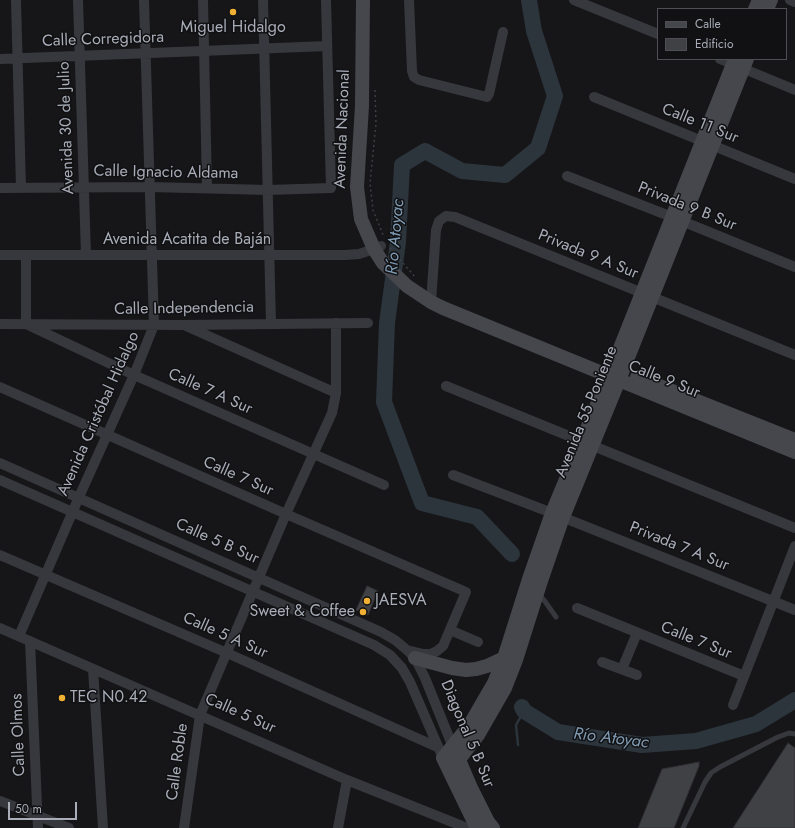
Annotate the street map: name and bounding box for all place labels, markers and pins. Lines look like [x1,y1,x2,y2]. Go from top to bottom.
marker: Miguel Hidalgo [228,7,238,17]
place label: Miguel Hidalgo [180,18,286,38]
place label: JAESVA [375,591,426,611]
marker: JAESVA [362,596,372,606]
place label: Sweet & Coffee [250,602,355,622]
marker: Sweet & Coffee [358,607,368,617]
place label: TEC N0.42 [70,688,147,708]
marker: TEC N0.42 [57,693,67,703]

